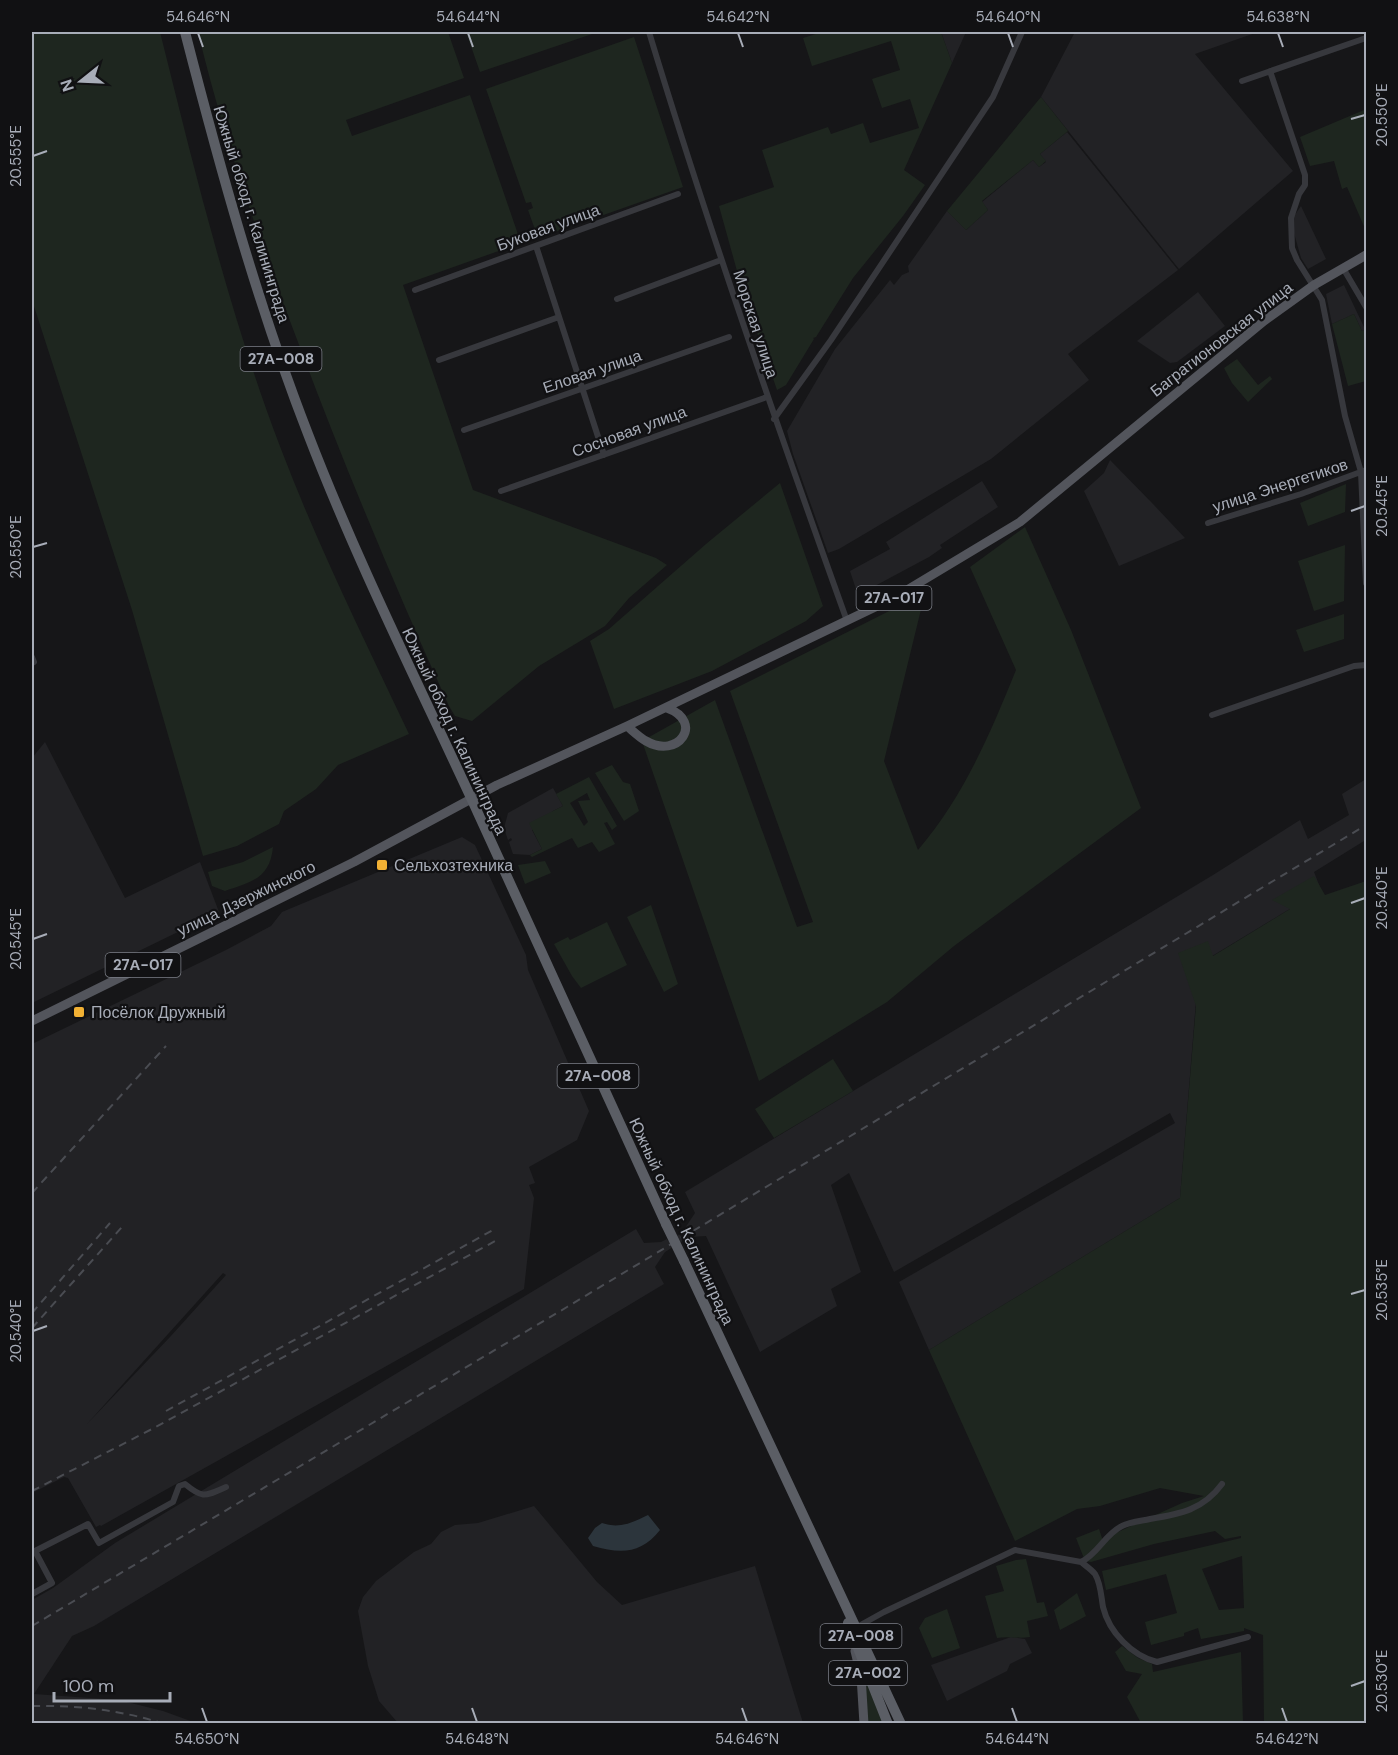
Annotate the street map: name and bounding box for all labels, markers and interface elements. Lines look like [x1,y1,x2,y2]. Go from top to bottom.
text: 54.646°N [166,7,230,27]
text: 54.644°N [436,7,500,27]
text: 54.642°N [706,7,770,27]
text: 54.640°N [975,7,1041,27]
text: 54.638°N [1246,7,1310,27]
north arrow [51,51,111,111]
text: N [55,77,79,94]
text: 20.550°E [1372,83,1392,147]
street label: Южный обход г. Калининграда [208,103,295,325]
text: 20.555°E [6,125,26,187]
street label: Буковая улица [494,199,603,256]
street label: Морская улица [728,267,783,381]
street label: Багратионовская улица [1146,277,1297,402]
street label: Еловая улица [540,345,644,398]
road number: 27А-008 [240,347,322,371]
street label: Сосновая улица [569,401,689,462]
street label: улица Энергетиков [1210,454,1350,517]
text: 20.545°E [1372,475,1392,537]
text: 20.550°E [6,515,26,579]
road number: 27А-017 [856,586,932,610]
street label: Южный обход г. Калининграда [397,624,512,838]
place label: Сельхозтехника [394,855,513,876]
street label: улица Дзержинского [174,856,319,941]
marker: Сельхозтехника [375,858,389,872]
text: 20.540°E [1372,866,1392,930]
text: 20.545°E [6,908,26,970]
road number: 27А-017 [106,953,180,977]
place label: Посёлок Дружный [91,1002,226,1023]
marker: Посёлок Дружный [72,1005,86,1019]
road number: 27А-008 [558,1064,638,1088]
street label: Южный обход г. Калининграда [624,1114,739,1328]
text: 20.535°E [1372,1259,1392,1321]
text: 20.540°E [6,1299,26,1363]
road number: 27А-008 [820,1624,902,1648]
text: 20.530°E [1372,1649,1392,1713]
road number: 27А-002 [829,1661,907,1685]
scale bar [54,1665,170,1703]
text: 100 m [63,1674,114,1698]
text: 54.650°N [175,1729,239,1749]
text: 54.648°N [445,1729,509,1749]
text: 54.646°N [715,1729,779,1749]
text: 54.644°N [985,1729,1049,1749]
text: 54.642°N [1255,1729,1319,1749]

